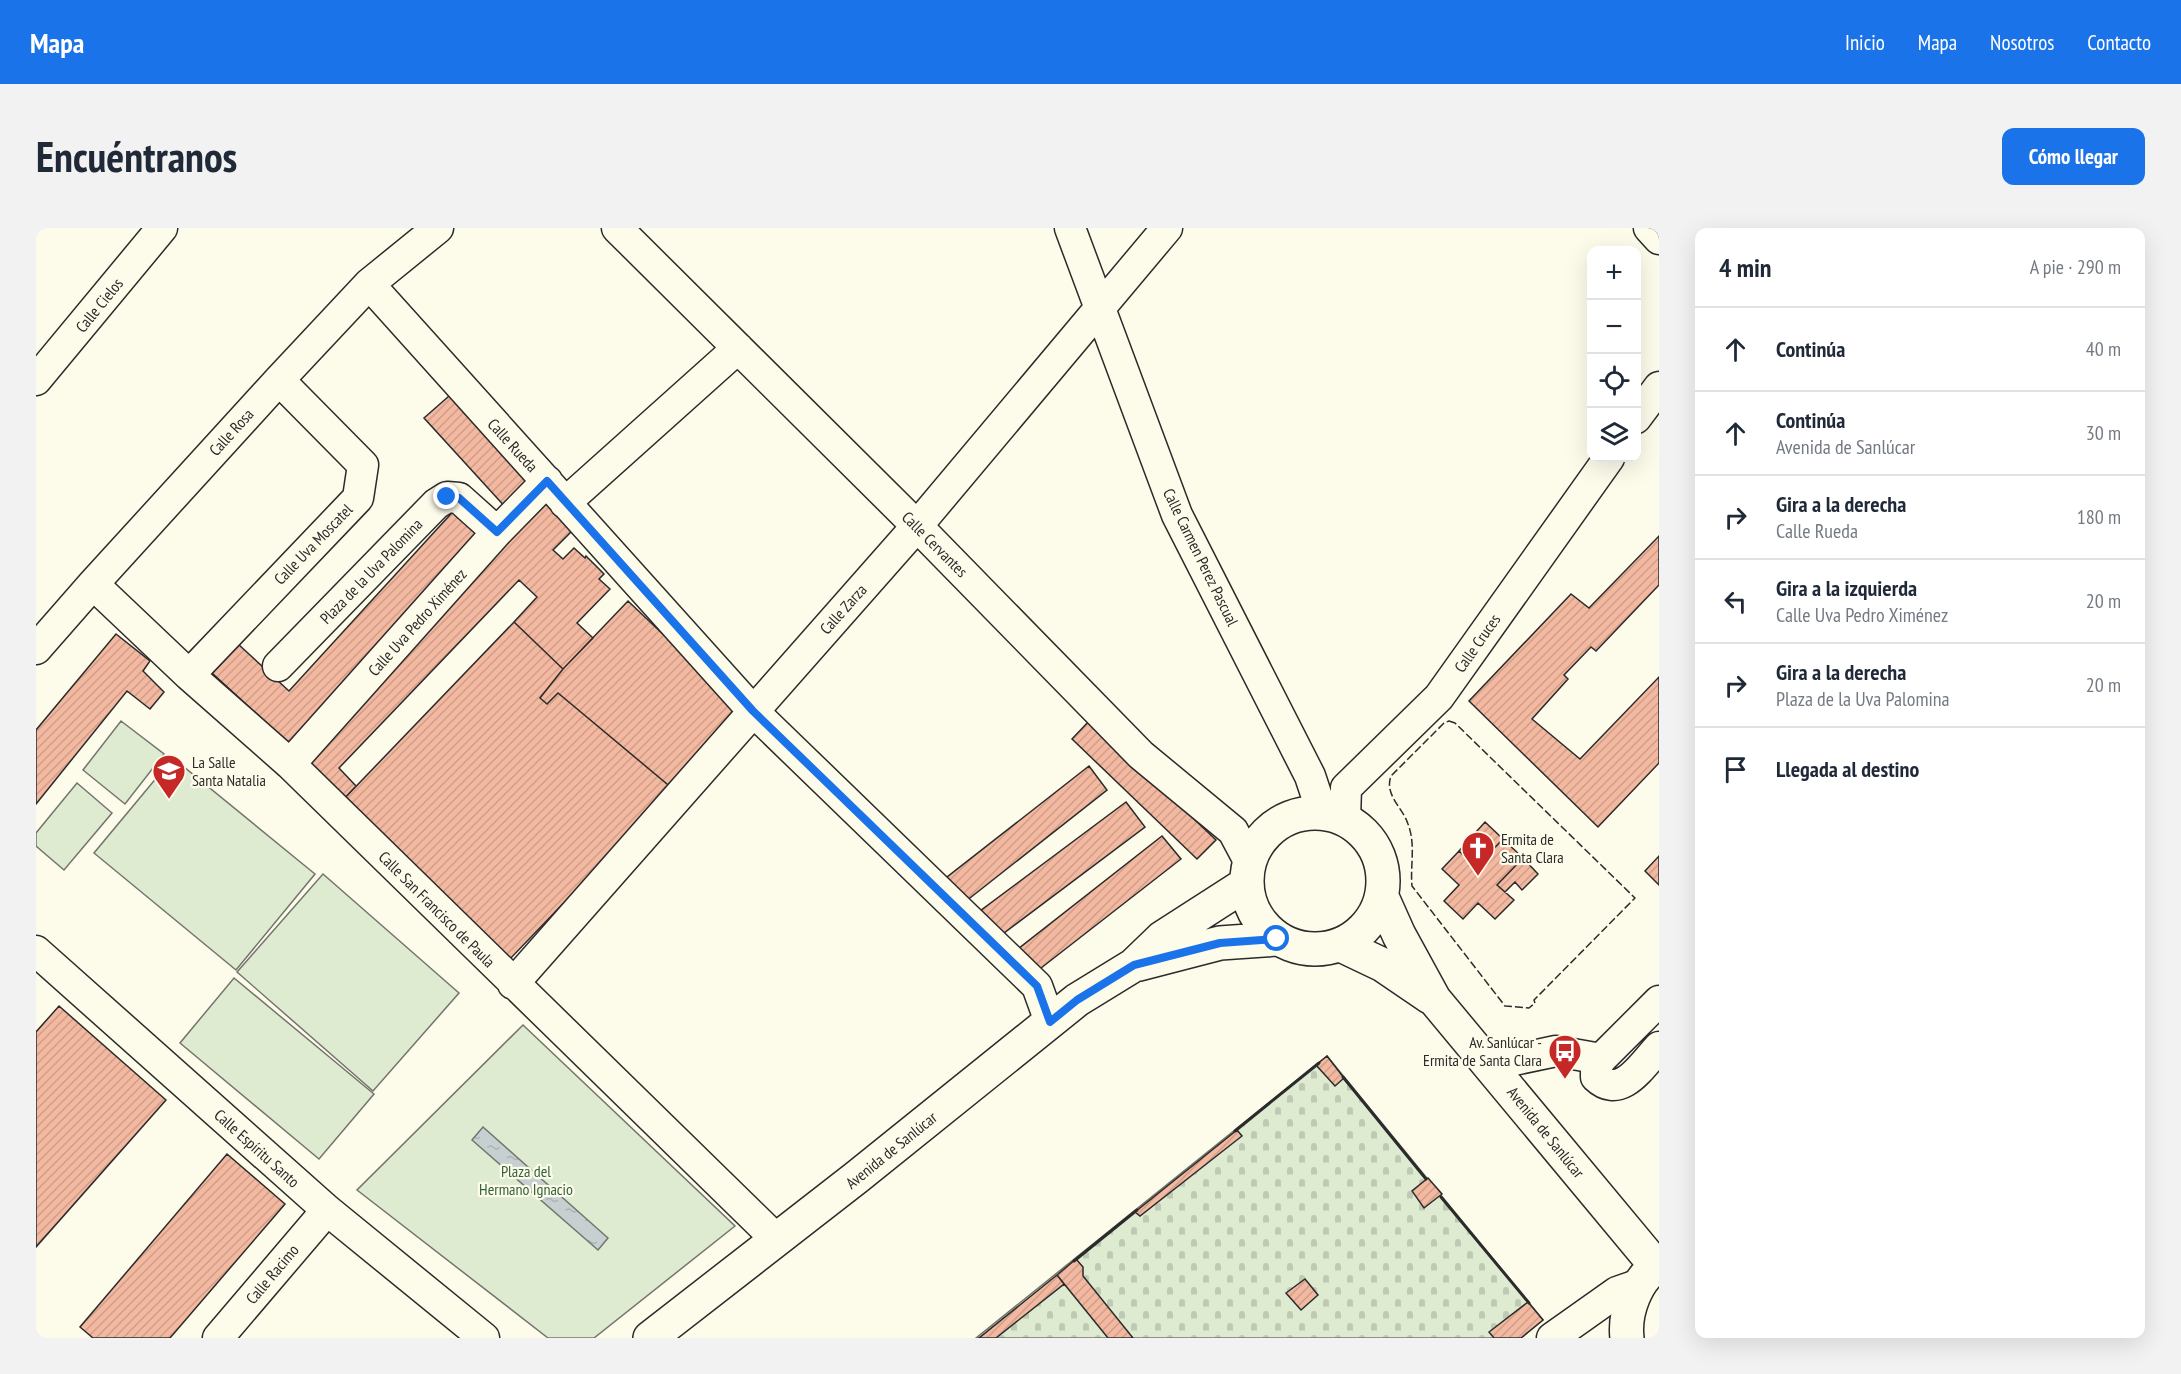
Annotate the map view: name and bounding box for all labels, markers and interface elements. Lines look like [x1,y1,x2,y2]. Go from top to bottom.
text: Mapa [30,24,84,61]
text: Inicio [1845,29,1885,56]
text: Mapa [1918,29,1957,56]
text: Nosotros [1990,29,2054,56]
text: Contacto [2087,29,2151,56]
button: Cómo llegar [2002,128,2145,185]
text: Encuéntranos [36,129,237,184]
map controls [1587,246,1641,462]
button: + [1587,246,1641,300]
text: 4 min [1719,251,1772,284]
text: A pie · 290 m [2030,254,2121,280]
street label: Calle Cielos [71,274,127,336]
button: − [1587,300,1641,354]
icon: ahead [1719,333,1752,366]
text: Continúa [1776,335,1845,363]
text: 40 m [2086,336,2121,362]
button: locate [1587,354,1641,408]
street label: Calle Rosa [205,404,257,460]
text: Continúa [1776,406,1845,434]
button: layers [1587,408,1641,462]
street label: Calle Rueda [484,414,542,476]
icon: ahead [1719,417,1752,450]
text: 30 m [2086,420,2121,446]
text: Avenida de Sanlúcar [1776,434,1915,460]
route end [433,483,459,509]
street label: Calle Carmen Perez Pascual [1159,485,1243,629]
text: Gira a la derecha [1776,490,1906,518]
street label: Calle Uva Moscatel [269,499,357,589]
icon: right [1719,501,1752,534]
text: 180 m [2077,504,2121,530]
street label: Calle Cervantes [898,507,972,581]
street label: Plaza de la Uva Palomina [316,514,426,628]
text: Calle Rueda [1776,518,1858,544]
street label: Calle Uva Pedro Ximénez [364,564,471,680]
text: Gira a la izquierda [1776,574,1917,602]
street label: Calle Zarza [815,580,871,638]
icon: left [1719,585,1752,618]
text: 20 m [2086,588,2121,614]
text: Calle Uva Pedro Ximénez [1776,602,1948,628]
street label: Calle Cruces [1450,610,1504,676]
text: Gira a la derecha [1776,658,1906,686]
icon: right [1719,669,1752,702]
text: 20 m [2086,672,2121,698]
text: Plaza de la Uva Palomina [1776,686,1950,712]
place label: La Salle Santa Natalia [192,752,266,790]
school or university icon: La Salle Santa Natalia [151,753,187,800]
icon: arrive [1719,753,1752,786]
text: Llegada al destino [1776,755,1919,783]
place label: Ermita de Santa Clara [1501,829,1564,867]
church icon: Ermita de Santa Clara [1460,830,1496,877]
street label: Calle San Francisco de Paula [375,847,499,971]
route start [1263,925,1289,951]
place label: Av. Sanlúcar - Ermita de Santa Clara [1423,1032,1542,1070]
bus stop icon: Av. Sanlúcar - Ermita de Santa Clara [1547,1033,1583,1080]
street label: Avenida de Sanlúcar [1503,1082,1589,1182]
street label: Calle Espíritu Santo [210,1105,304,1192]
street label: Avenida de Sanlúcar [841,1107,941,1193]
park label: Plaza del Hermano Ignacio [479,1161,573,1199]
street label: Calle Racimo [241,1240,303,1308]

